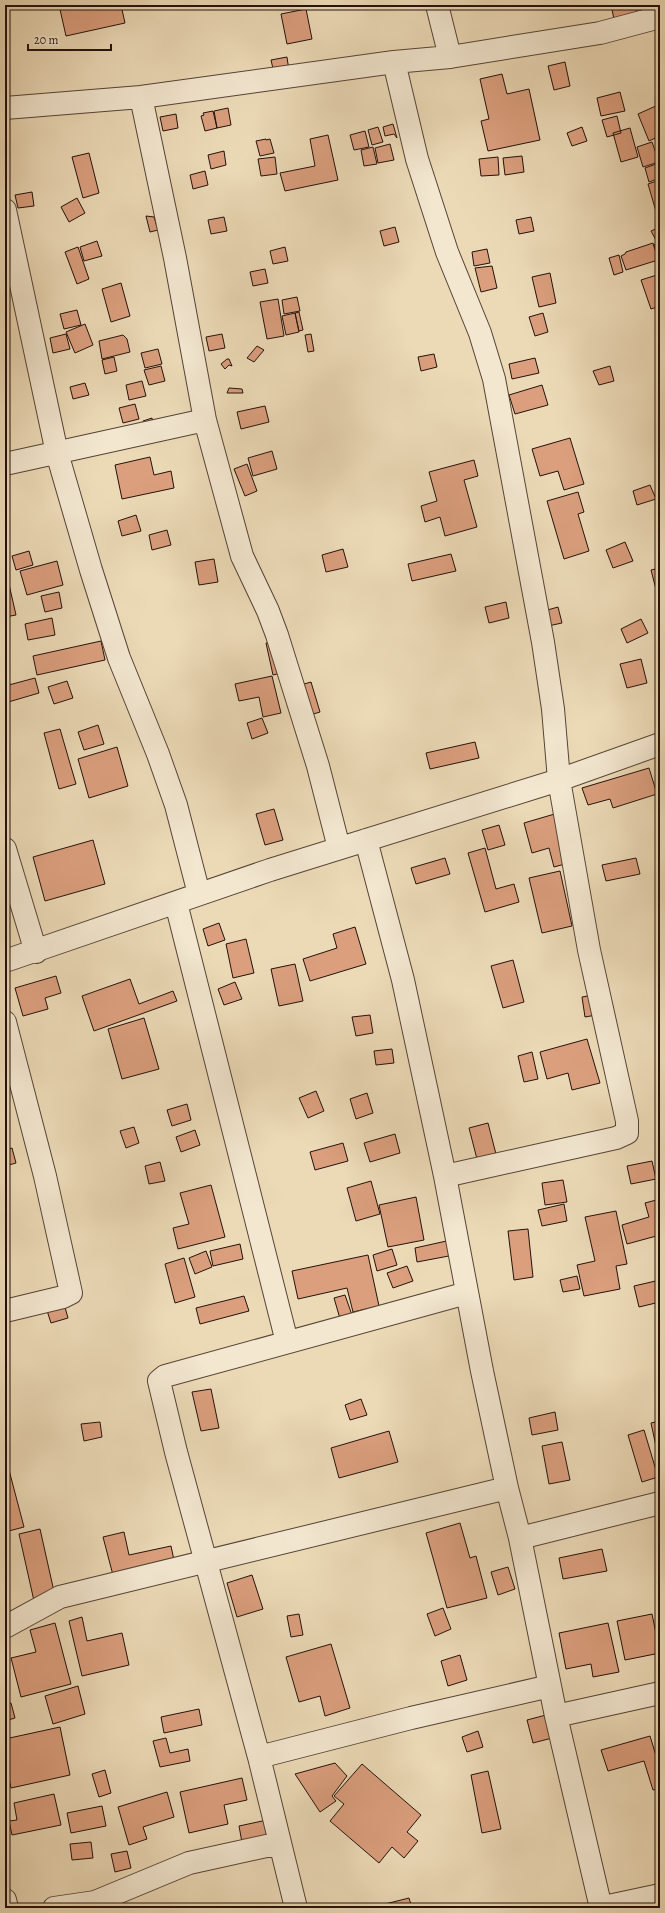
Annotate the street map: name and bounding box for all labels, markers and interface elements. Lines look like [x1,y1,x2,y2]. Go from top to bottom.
scale bar [28,26,111,52]
text: 20 m [34,32,58,48]

